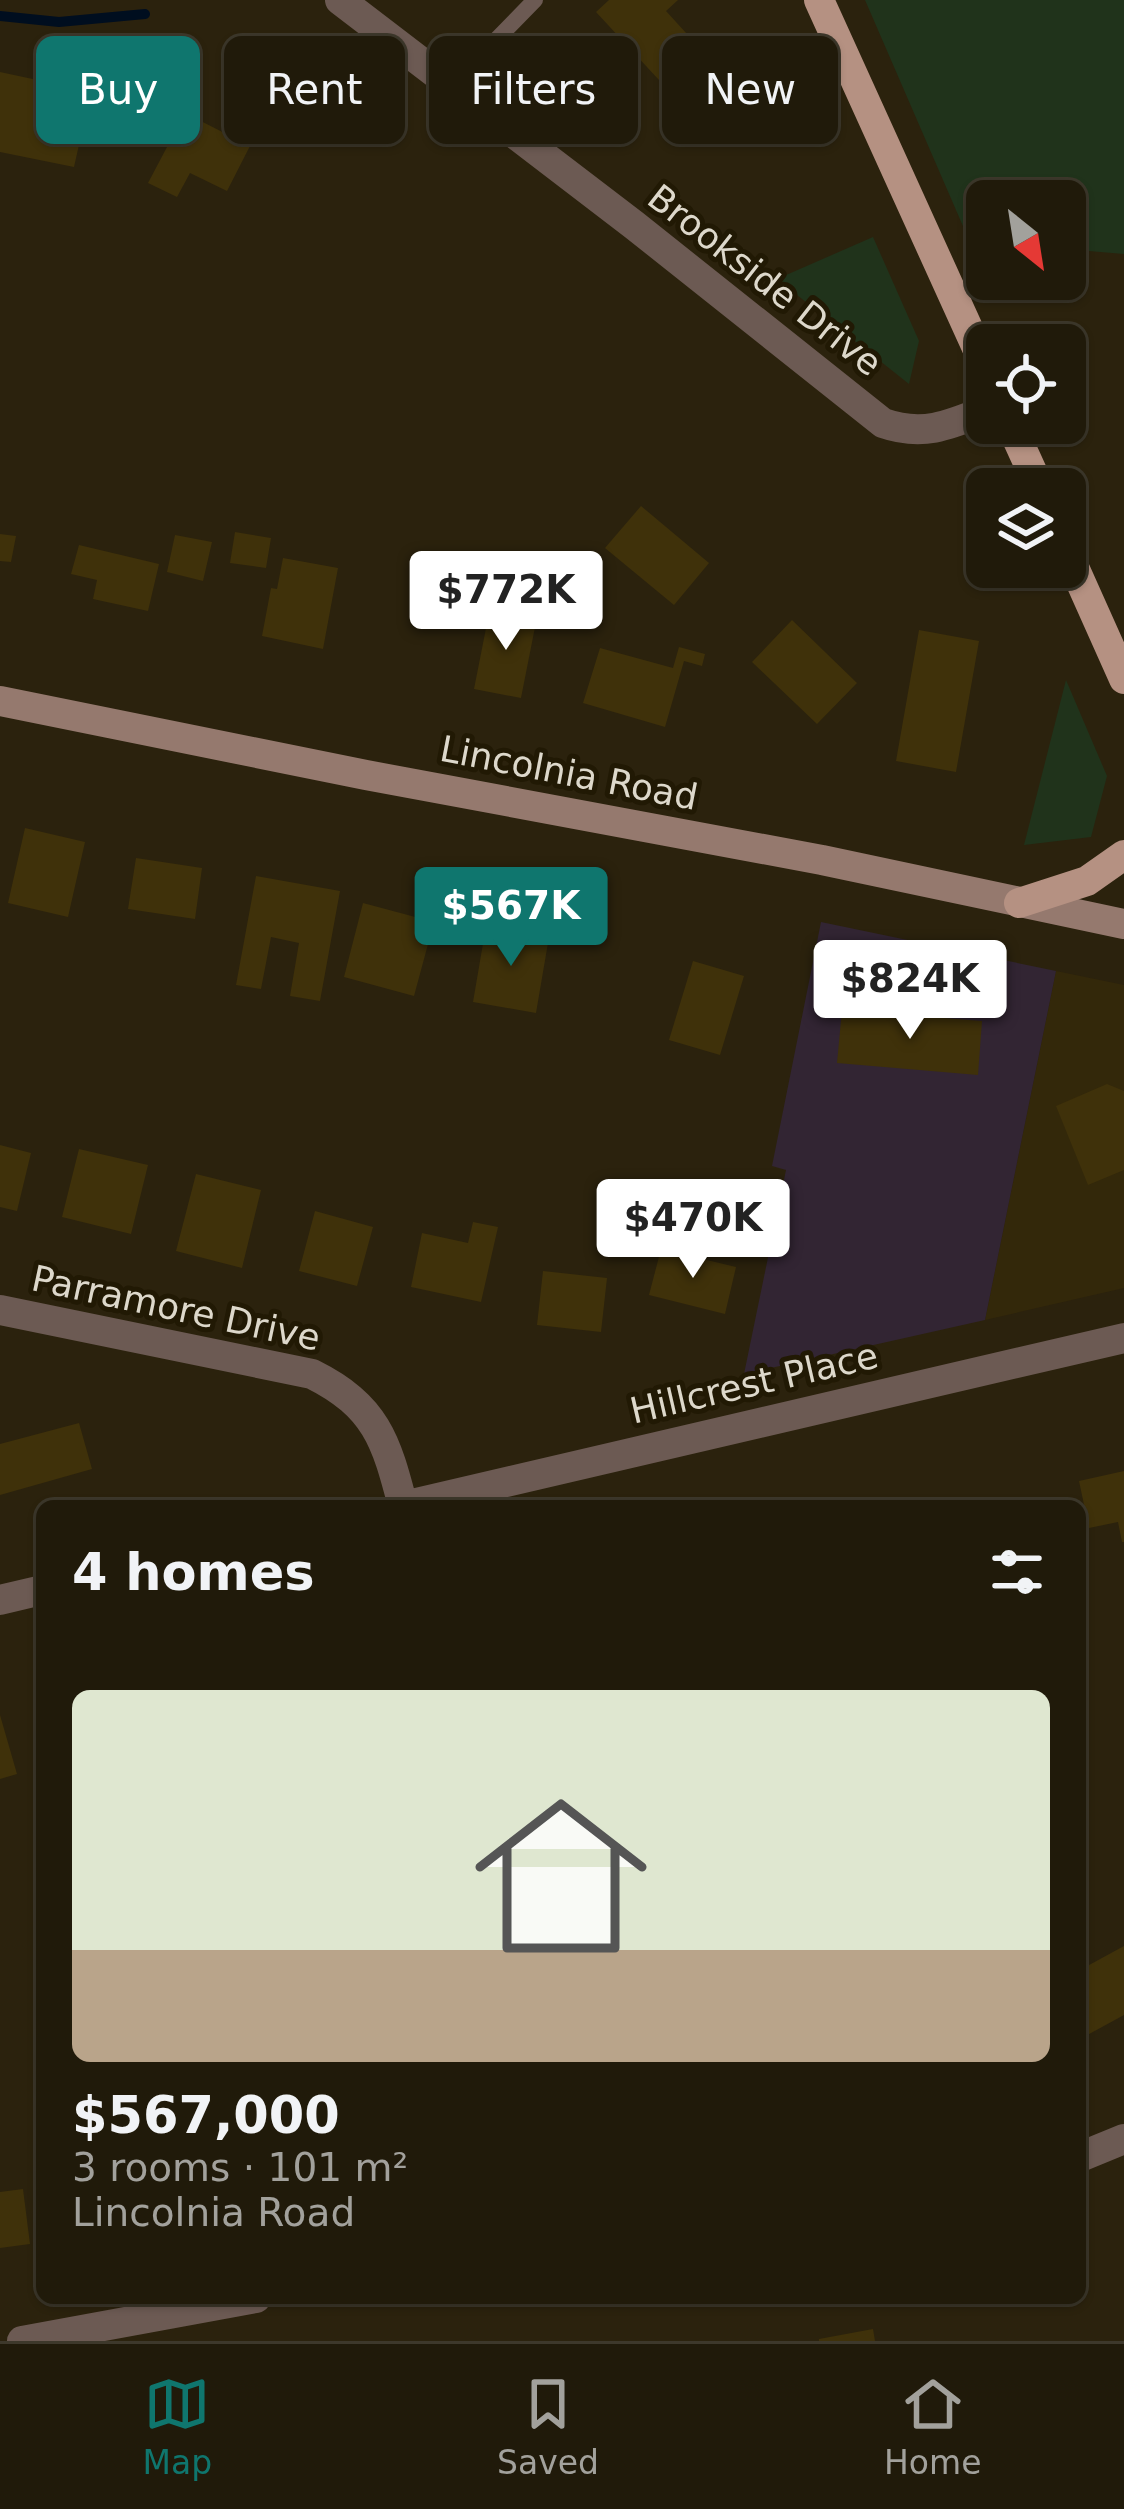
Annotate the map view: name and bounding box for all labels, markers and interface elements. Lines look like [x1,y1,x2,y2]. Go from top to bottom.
chip: Buy [36,36,200,144]
chip: Rent [224,36,405,144]
chip: Filters [429,36,638,144]
chip: New [662,36,838,144]
street label: Brookside Drive [640,176,890,384]
north arrow [966,180,1086,300]
map controls [966,180,1086,588]
button: locate [966,324,1086,444]
button: layers [966,468,1086,588]
pin: $772K [422,551,590,653]
text: $772K [437,567,575,612]
street label: Lincolnia Road [437,728,701,818]
pin: $567K [427,867,595,969]
text: $567K [442,883,580,928]
pin: $824K [826,940,994,1042]
text: $824K [841,956,979,1001]
pin: $470K [609,1179,777,1281]
text: $470K [624,1195,762,1240]
street label: Parramore Drive [28,1257,324,1359]
street label: Hillcrest Place [626,1335,882,1431]
icon: filters [984,1539,1050,1605]
text: 4 homes [72,1543,315,1602]
icon: home [453,1768,669,1984]
text: $567,000 [72,2086,340,2145]
text: 3 rooms · 101 m² [72,2145,408,2190]
text: Lincolnia Road [72,2190,355,2235]
tab: Map [142,2371,212,2482]
tab: Saved [497,2371,599,2482]
tab: Home [884,2371,981,2482]

